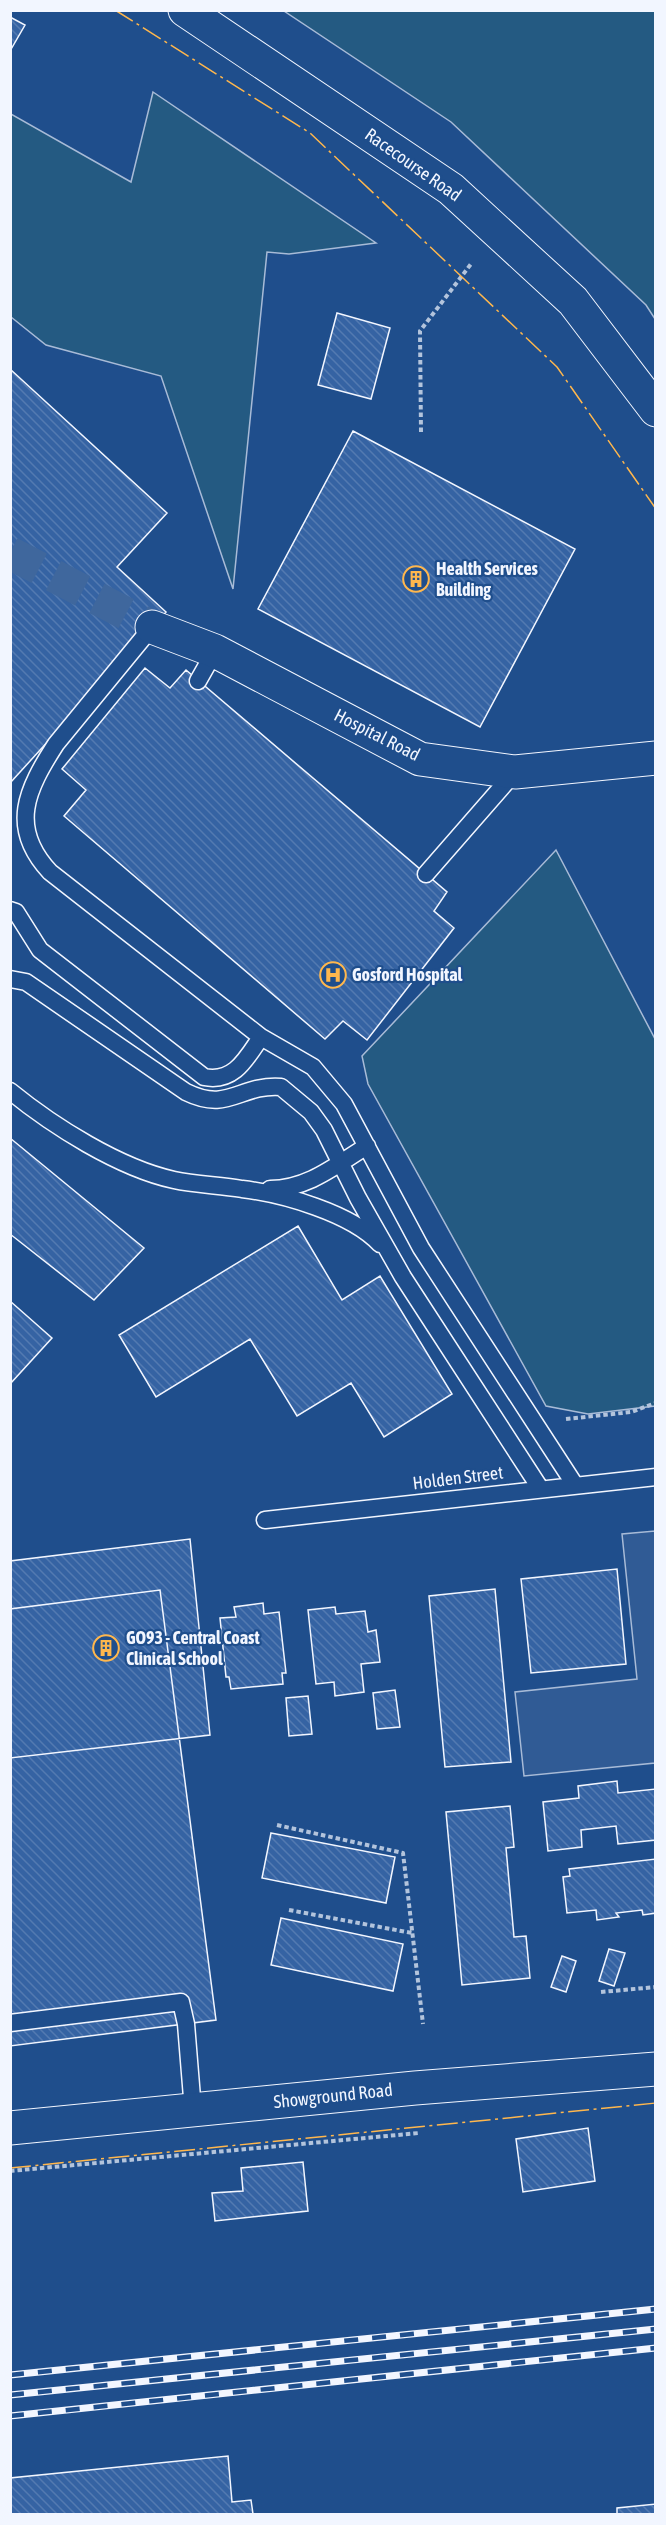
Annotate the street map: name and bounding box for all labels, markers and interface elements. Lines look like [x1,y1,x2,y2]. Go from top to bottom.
street label: Racecourse Road [361,124,465,205]
place label: Health Services Building [436,558,539,600]
building icon: Health Services Building [401,564,431,594]
street label: Hospital Road [331,704,423,765]
hospital icon: Gosford Hospital [318,960,348,990]
place label: Gosford Hospital [352,964,463,985]
street label: Holden Street [412,1462,504,1493]
place label: GO93 - Central Coast Clinical School [126,1627,260,1669]
building icon: GO93 - Central Coast Clinical School [91,1633,121,1663]
street label: Showground Road [272,2079,394,2112]

